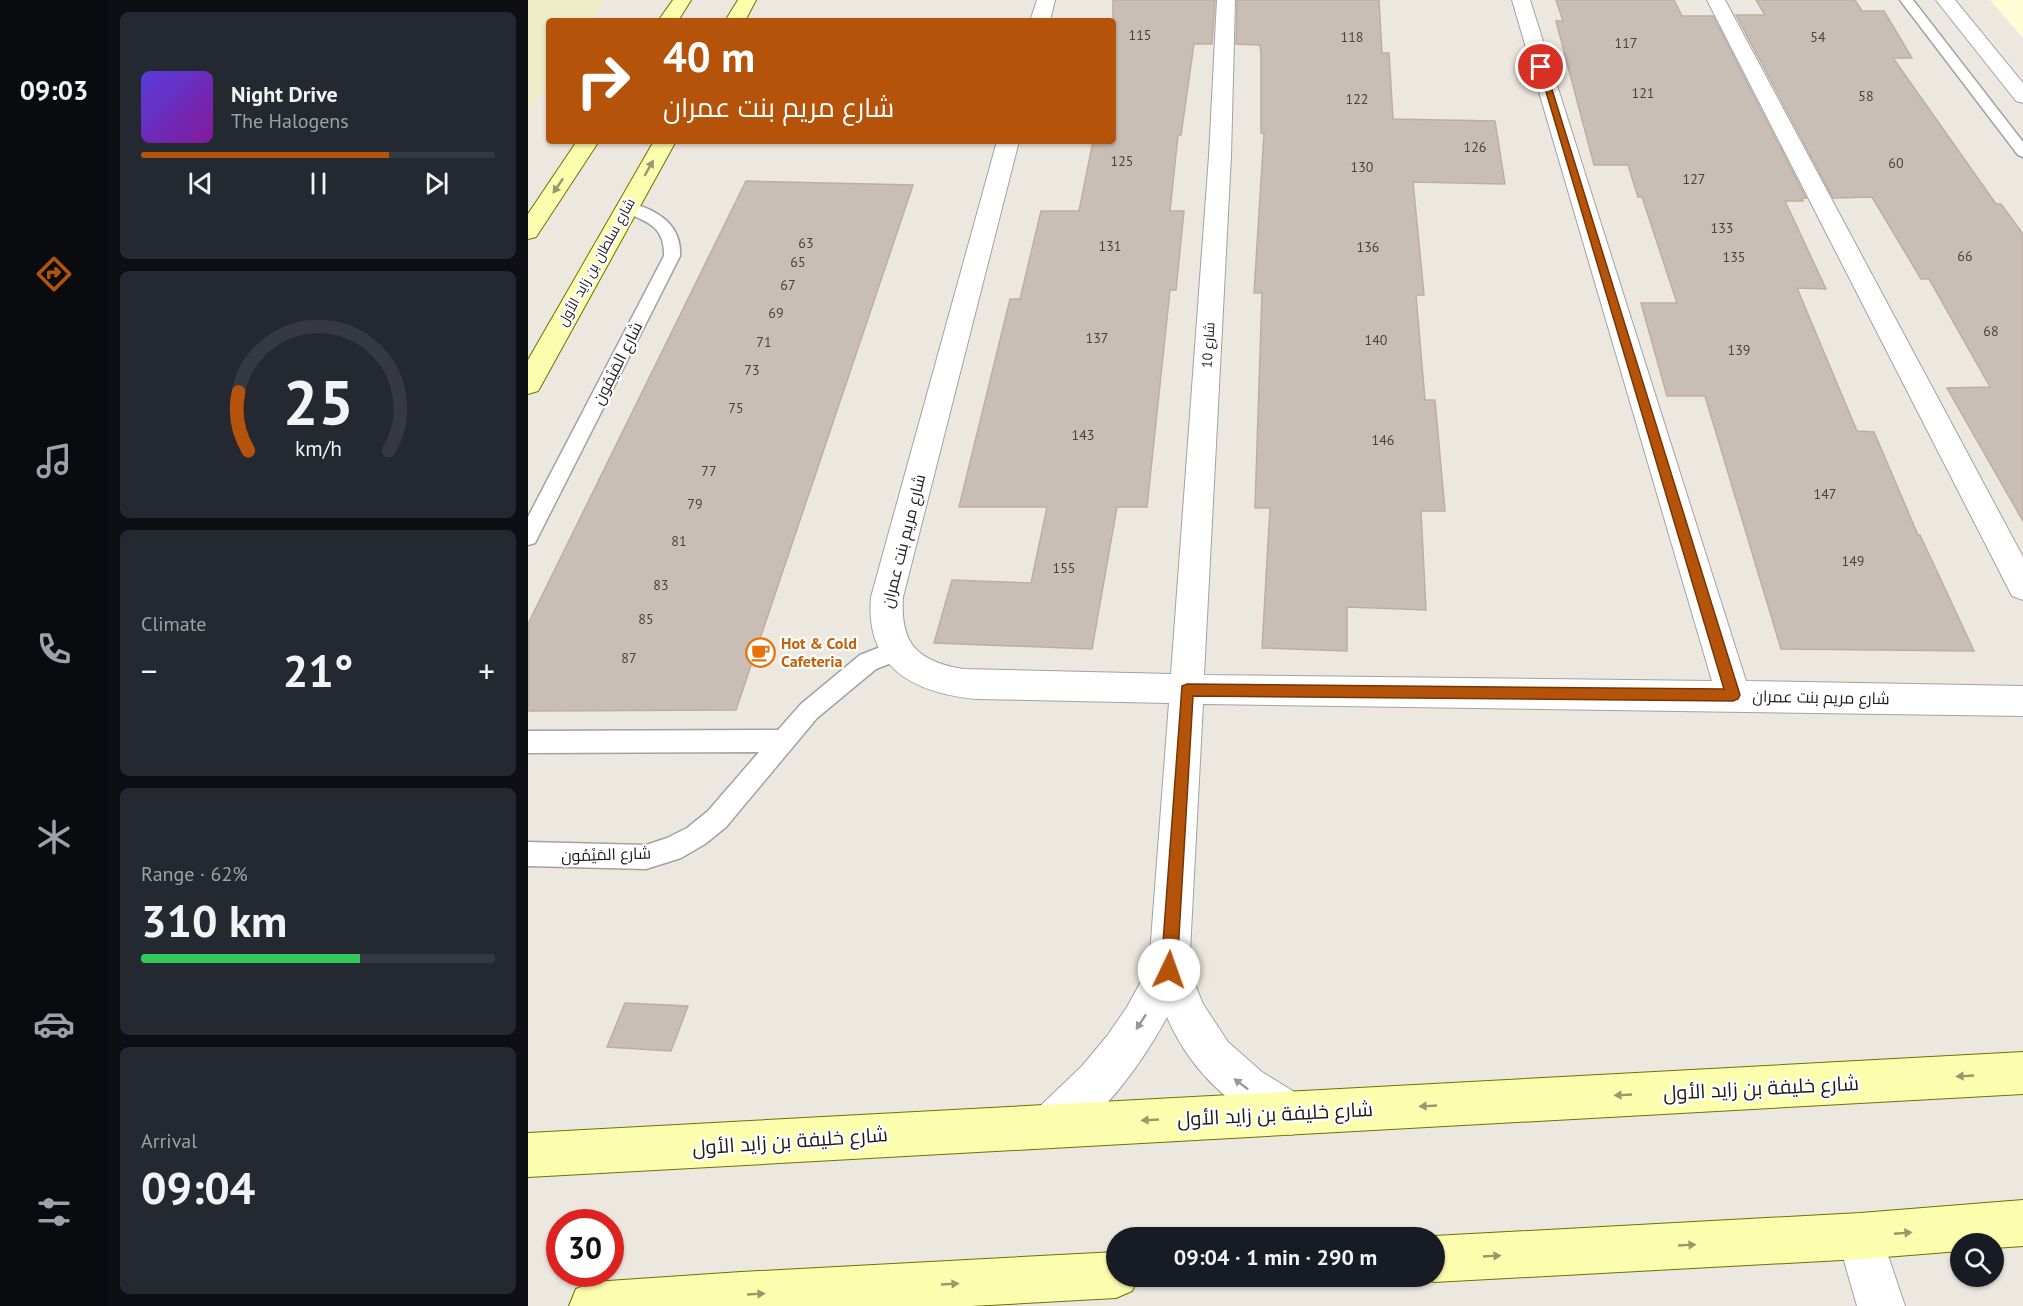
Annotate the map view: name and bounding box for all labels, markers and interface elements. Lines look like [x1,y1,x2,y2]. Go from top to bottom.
house number: 115 [1129,26,1151,44]
house number: 118 [1341,28,1363,46]
house number: 54 [1810,28,1826,46]
text: 40 m [663,29,755,84]
house number: 117 [1615,34,1637,52]
pin [1515,41,1566,92]
icon: right [564,42,642,120]
icon: arrive [1524,50,1557,83]
text: 09:03 [20,73,88,107]
text: Night Drive [231,80,338,108]
house number: 121 [1632,84,1654,102]
house number: 58 [1858,87,1874,105]
text: شارع مريم بنت عمران [663,90,894,124]
house number: 122 [1346,90,1368,108]
text: The Halogens [231,108,349,134]
house number: 126 [1464,138,1486,156]
house number: 125 [1111,152,1133,170]
house number: 60 [1888,154,1904,172]
house number: 130 [1351,158,1374,176]
one-way arrow [644,159,654,176]
icon: previous [184,167,217,200]
icon: pause [302,167,335,200]
icon: next [420,167,453,200]
house number: 127 [1683,170,1705,188]
one-way arrow [552,178,564,194]
street label: شارع سلطان بن زايد الأول [553,195,639,329]
house number: 133 [1711,219,1733,237]
house number: 63 [798,234,814,252]
house number: 131 [1099,237,1121,255]
house number: 136 [1357,238,1379,256]
house number: 66 [1957,247,1973,265]
house number: 135 [1723,248,1745,266]
icon: directions [33,253,75,295]
house number: 65 [790,253,806,271]
house number: 67 [780,276,796,294]
house number: 69 [768,304,784,322]
street label: شارع المَيْمُون [588,318,648,409]
street label: شارع 10 [1197,321,1219,369]
house number: 68 [1983,322,1999,340]
house number: 137 [1086,329,1108,347]
house number: 140 [1365,331,1388,349]
house number: 71 [756,333,772,351]
house number: 139 [1728,341,1750,359]
text: 25 [283,361,353,442]
house number: 73 [744,361,760,379]
house number: 75 [728,399,744,417]
house number: 143 [1072,426,1094,444]
house number: 146 [1372,431,1394,449]
text: km/h [294,435,341,463]
icon: music [33,440,75,482]
house number: 77 [701,462,717,480]
street label: شارع مريم بنت عمران [877,472,931,610]
house number: 147 [1814,485,1836,503]
house number: 79 [687,495,703,513]
house number: 81 [671,532,687,550]
house number: 149 [1842,552,1864,570]
house number: 155 [1053,559,1075,577]
house number: 83 [653,576,669,594]
house number: 85 [638,610,654,628]
text: Climate [141,611,207,637]
icon: phone [33,628,75,670]
place label: Hot & Cold Cafeteria [781,633,857,671]
cafe icon: Hot & Cold Cafeteria [744,636,776,668]
text: 21° [283,641,353,699]
text: − [141,649,158,692]
text: + [478,649,495,692]
house number: 87 [621,649,637,667]
street label: شارع مريم بنت عمران [1752,686,1890,710]
icon: climate [33,816,75,858]
street label: شارع المَيْمُون [561,842,651,868]
text: Range · 62% [141,861,248,887]
text: 310 km [141,891,287,949]
position arrow [1137,938,1201,1002]
icon: car [33,1003,75,1045]
one-way arrow [1136,1014,1147,1030]
street label: شارع خليفة بن زايد الأول [1662,1070,1860,1107]
one-way arrow [1955,1072,1974,1081]
one-way arrow [1234,1078,1249,1090]
one-way arrow [1614,1091,1633,1100]
street label: شارع خليفة بن زايد الأول [1176,1096,1374,1133]
one-way arrow [1419,1102,1438,1111]
one-way arrow [1140,1116,1159,1125]
street label: شارع خليفة بن زايد الأول [691,1121,889,1162]
text: Arrival [141,1128,197,1154]
text: 09:04 [141,1158,255,1216]
icon: filters [33,1191,75,1233]
speed limit sign: 30 [546,1209,624,1287]
one-way arrow [1893,1228,1912,1238]
map controls [1950,1233,2004,1287]
button: search [1950,1233,2004,1287]
one-way arrow [1678,1241,1697,1250]
text: 09:04 · 1 min · 290 m [1174,1243,1377,1271]
one-way arrow [1483,1251,1502,1260]
one-way arrow [941,1279,960,1288]
one-way arrow [746,1290,765,1299]

